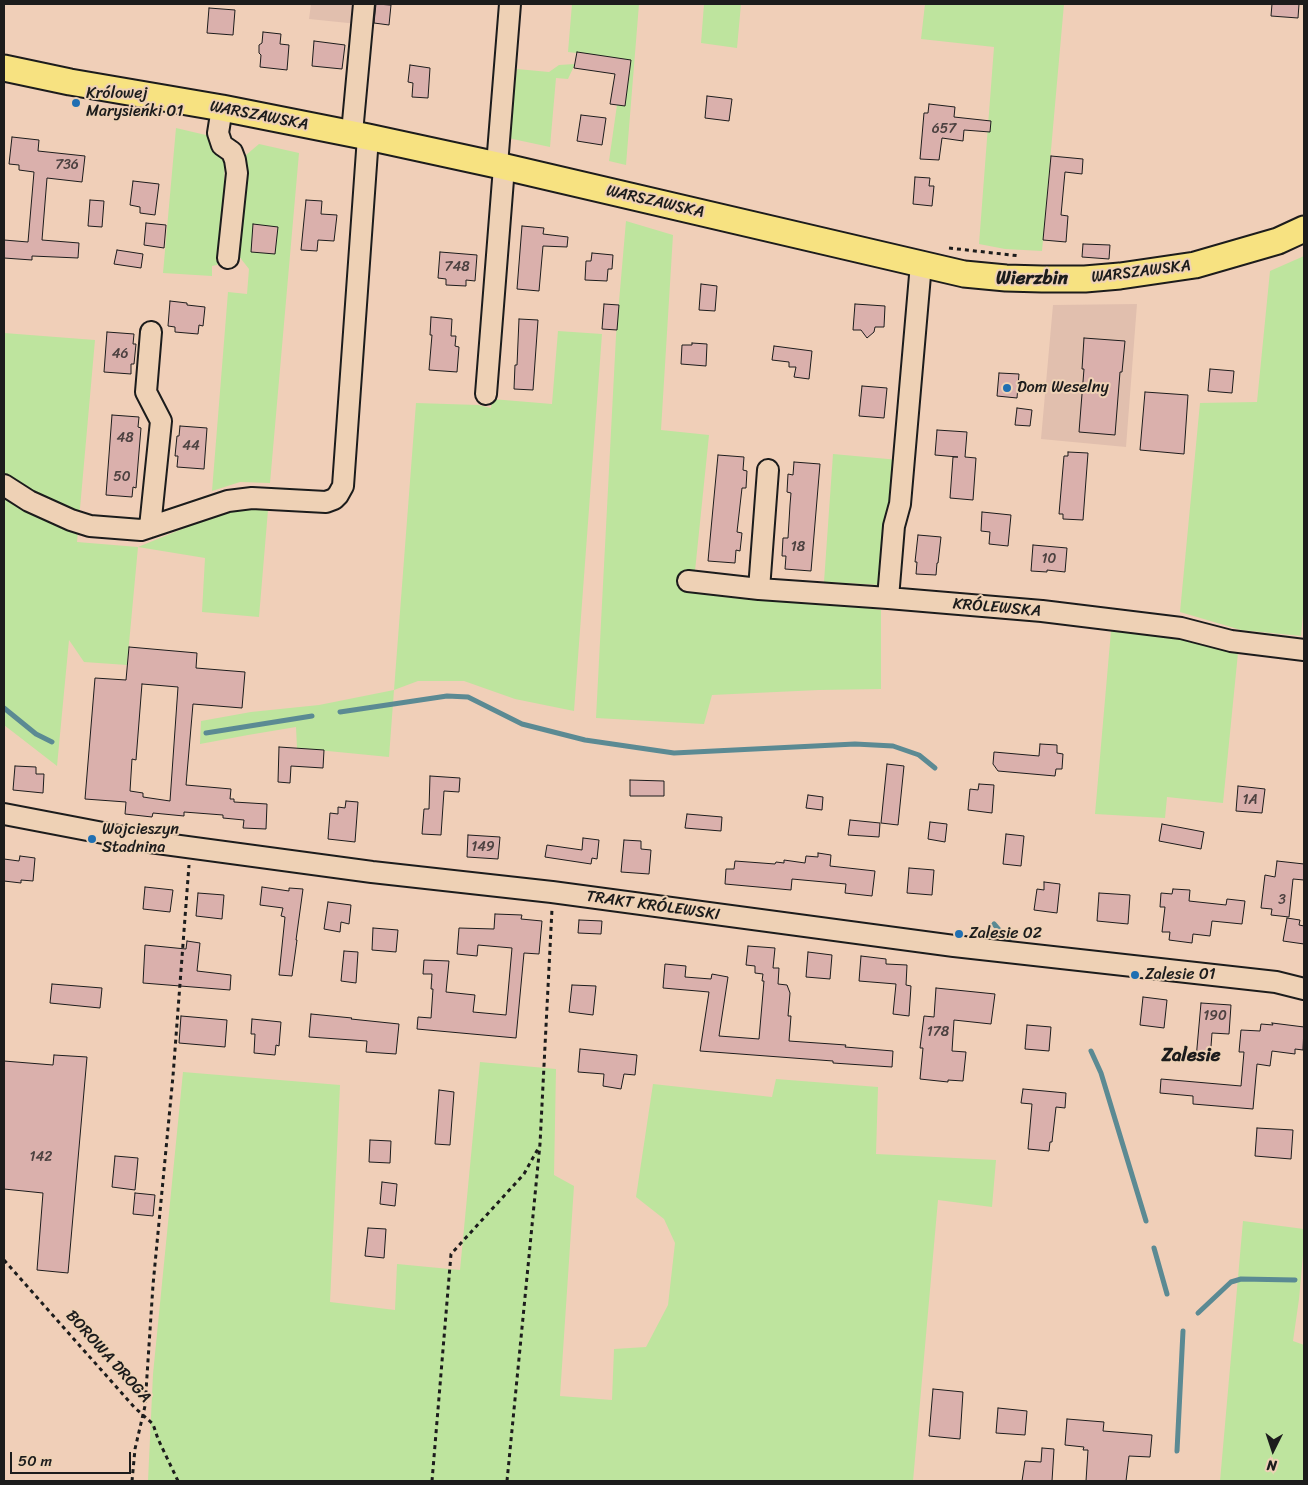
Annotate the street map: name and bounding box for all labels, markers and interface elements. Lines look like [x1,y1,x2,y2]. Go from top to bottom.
place label: Królowej Marysieńki 01 [86,84,183,122]
marker: Królowej Marysieńki 01 [70,97,82,109]
street label: WARSZAWSKA [208,97,310,135]
house number: 657 [932,121,956,137]
house number: 736 [55,157,79,173]
street label: WARSZAWSKA [604,181,706,223]
street label: WARSZAWSKA [1090,256,1192,288]
house number: 748 [444,259,470,275]
district label: Wierzbin [996,268,1068,290]
house number: 46 [112,346,128,362]
place label: Dom Weselny [1017,378,1109,398]
marker: Dom Weselny [1001,382,1013,394]
house number: 48 [116,430,134,446]
house number: 44 [182,438,200,454]
house number: 50 [113,469,131,485]
house number: 18 [791,539,805,555]
house number: 10 [1042,551,1056,567]
street label: KRÓLEWSKA [952,595,1042,621]
house number: 1A [1242,792,1258,808]
place label: Wojcieszyn Stadnina [102,820,179,858]
marker: Wojcieszyn Stadnina [86,833,98,845]
house number: 149 [471,839,495,855]
street label: TRAKT KRÓLEWSKI [585,887,721,925]
house number: 3 [1278,892,1286,908]
place label: Zalesie 02 [969,924,1042,944]
marker: Zalesie 02 [953,928,965,940]
place label: Zalesie 01 [1145,965,1216,985]
marker: Zalesie 01 [1129,969,1141,981]
house number: 190 [1203,1008,1227,1024]
house number: 178 [927,1024,949,1040]
district label: Zalesie [1162,1045,1220,1067]
house number: 142 [30,1149,52,1165]
street label: BOROWA DROGA [61,1307,155,1407]
north arrow [1248,1425,1298,1475]
scale bar [12,1442,134,1474]
text: 50 m [18,1448,52,1474]
text: N [1266,1453,1278,1478]

